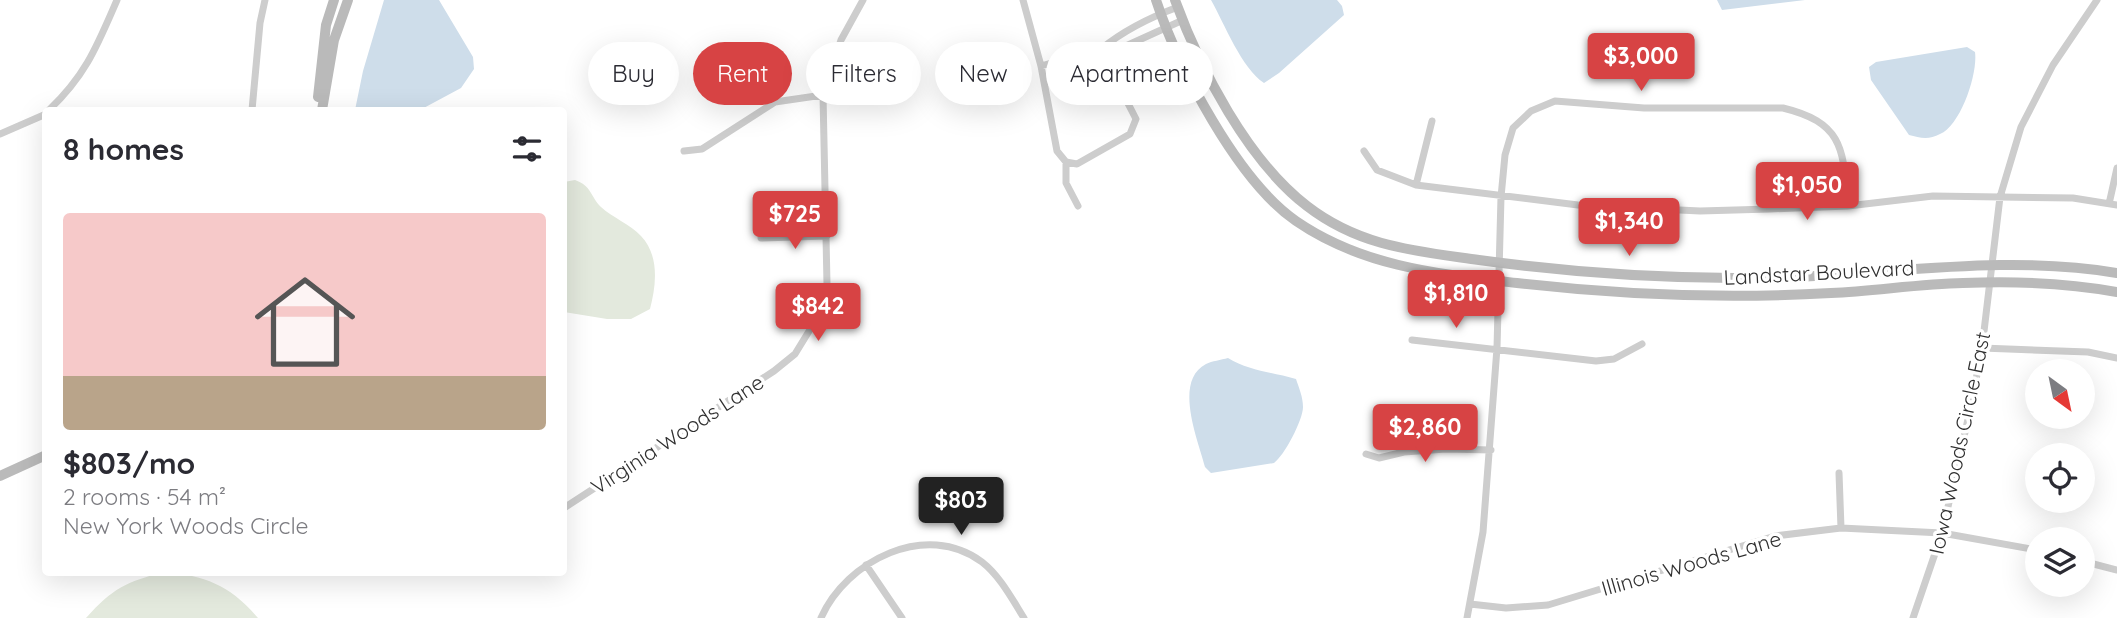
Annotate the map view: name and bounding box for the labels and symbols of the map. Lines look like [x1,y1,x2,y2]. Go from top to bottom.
pin: $3,000 [1584,34,1698,93]
pin: $1,050 [1750,162,1864,222]
pin: $725 [754,191,836,251]
pin: $1,340 [1572,198,1686,258]
street label: Landstar Boulevard [1723,254,1915,290]
pin: $1,810 [1399,270,1513,330]
pin: $842 [777,284,859,343]
street label: Iowa Woods Circle East [1923,330,1995,556]
north arrow [2025,359,2095,429]
street label: Virginia Woods Lane [586,369,768,499]
pin: $2,860 [1368,405,1482,464]
pin: $803 [920,477,1002,537]
street label: Illinois Woods Lane [1598,525,1784,601]

